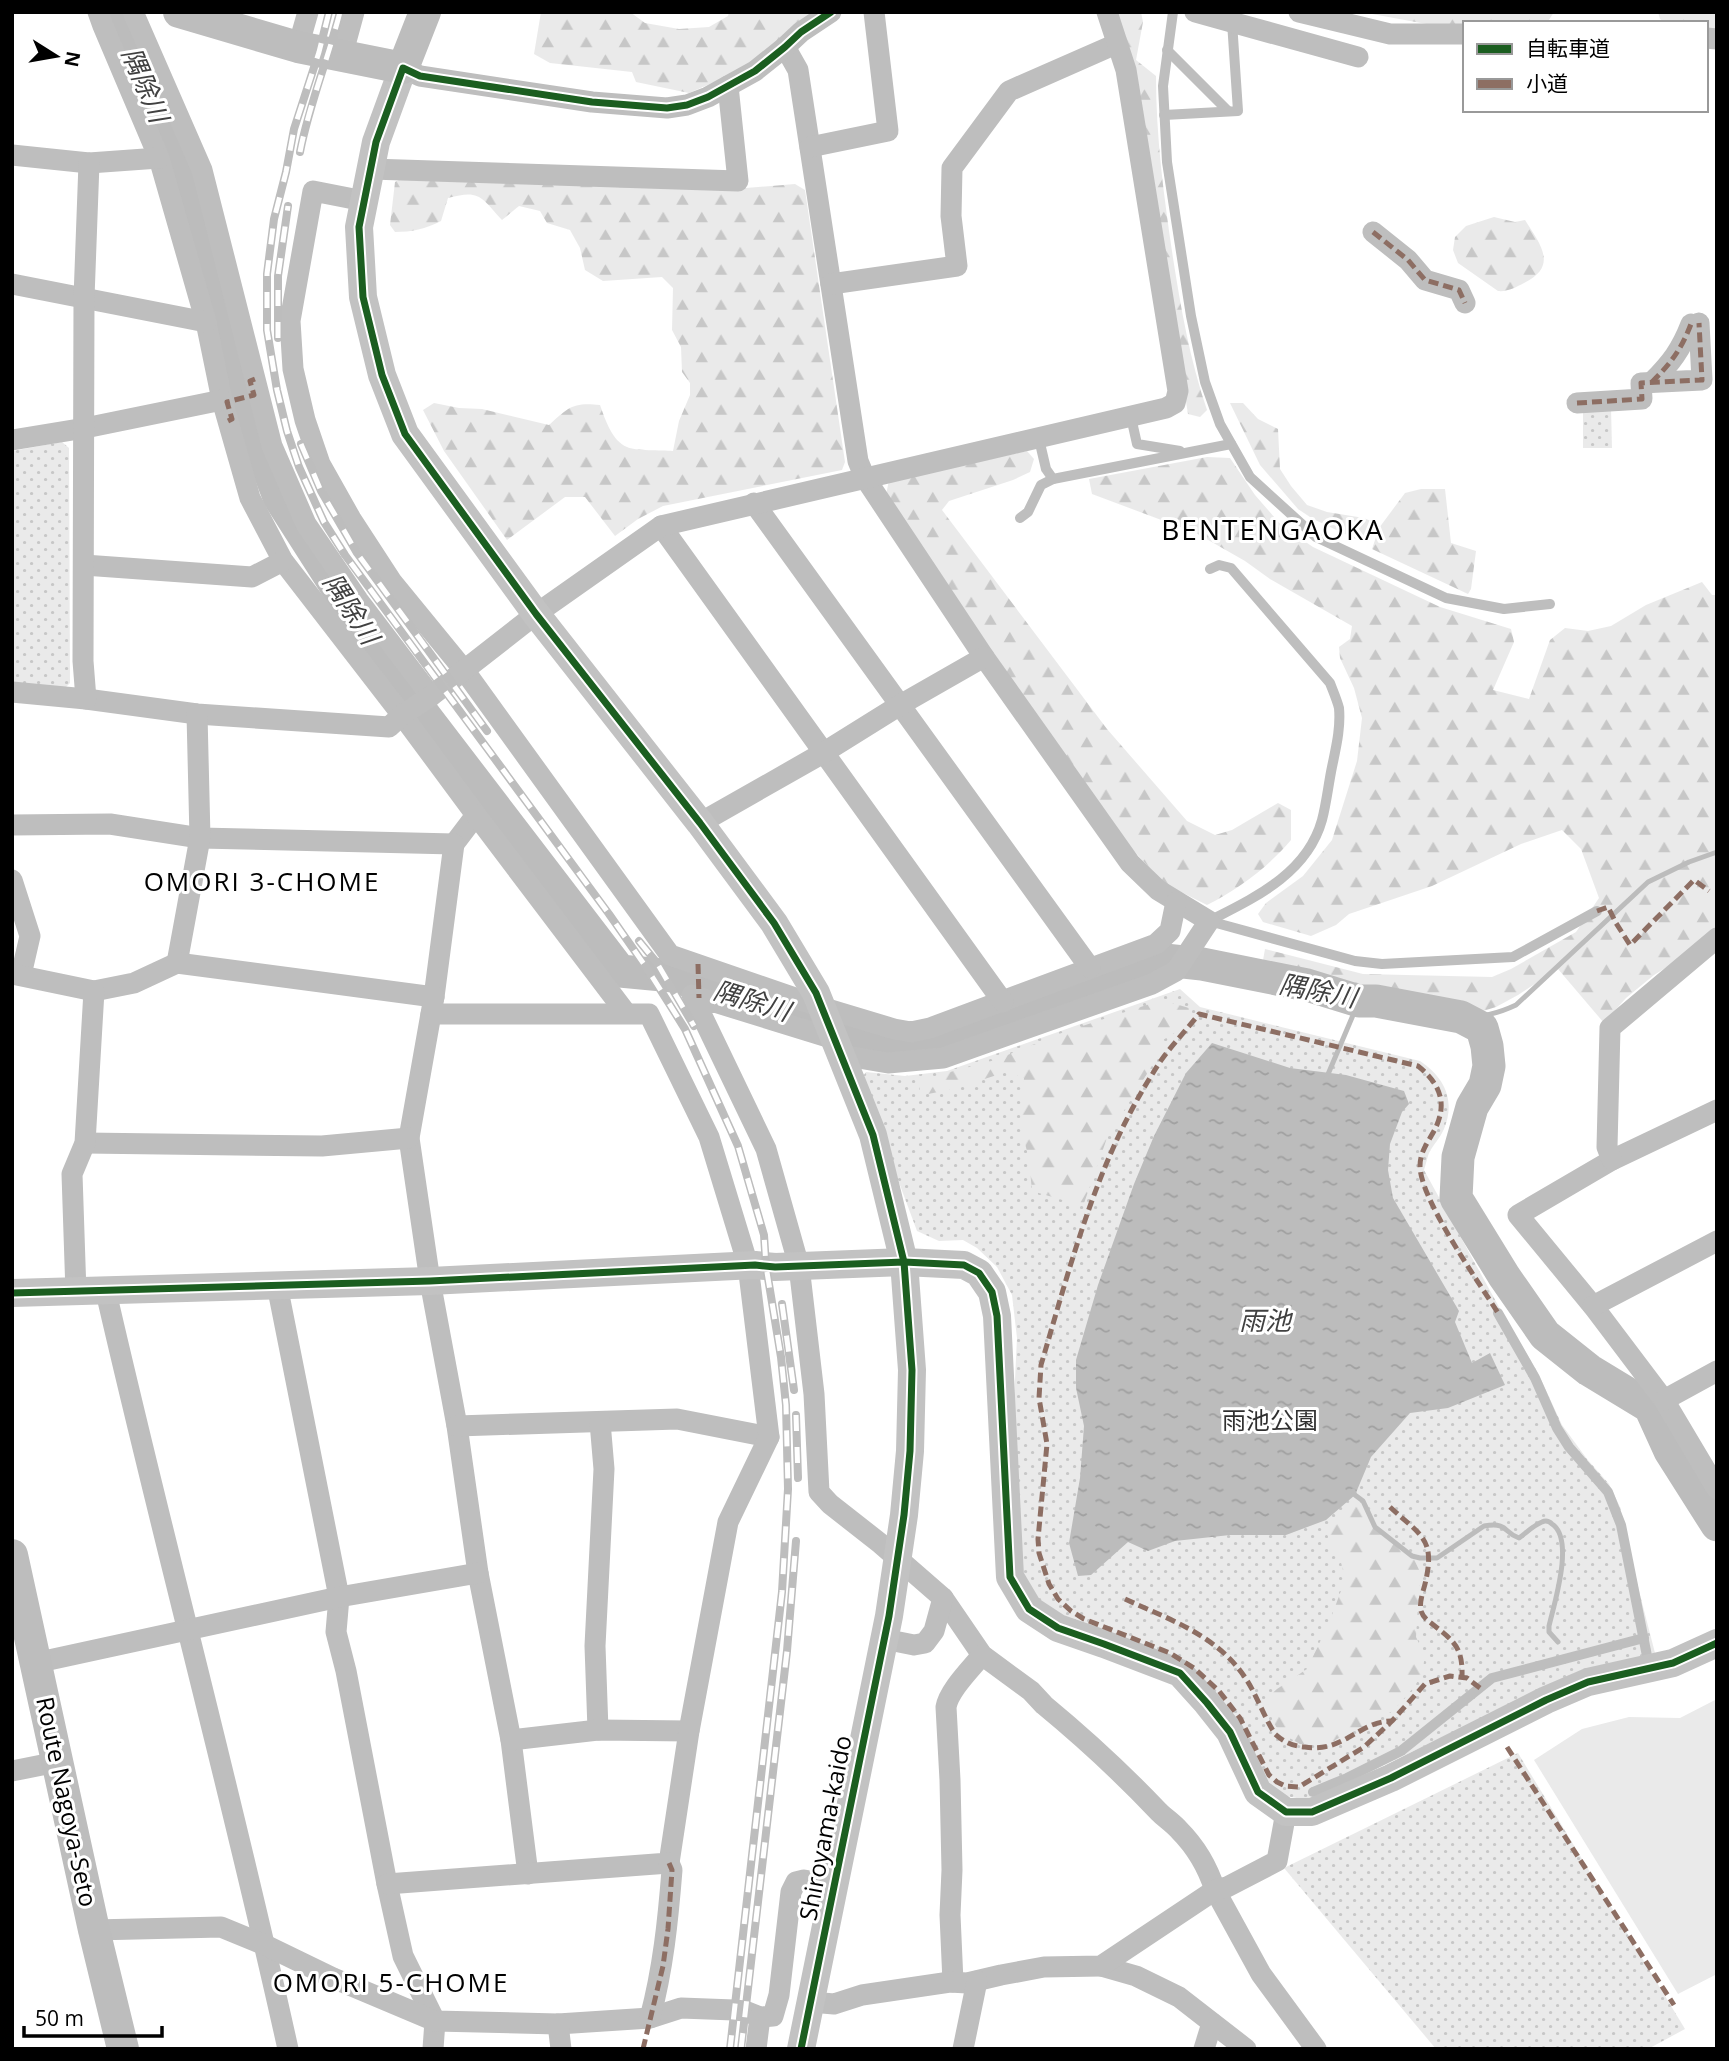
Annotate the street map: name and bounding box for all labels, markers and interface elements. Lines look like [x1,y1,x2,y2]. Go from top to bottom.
north arrow [21,21,91,91]
legend [1463,21,1708,112]
text: 自転車道 [1526,34,1610,62]
water label: 隅除川 [114,42,179,130]
text: N [58,49,87,69]
text: 小道 [1526,69,1568,97]
district label: BENTENGAOKA [1161,510,1385,548]
water label: 隅除川 [315,566,390,653]
district label: OMORI 3-CHOME [144,863,380,899]
water label: 隅除川 [1276,965,1363,1016]
water label: 隅除川 [710,971,798,1030]
water label: 雨池 [1239,1302,1294,1338]
park label: 雨池公園 [1222,1403,1318,1436]
street label: Route Nagoya-Seto [29,1694,106,1910]
street label: Shiroyama-kaido [790,1732,859,1923]
district label: OMORI 5-CHOME [273,1964,509,2000]
scale bar [24,1994,163,2038]
text: 50 m [35,2004,84,2032]

